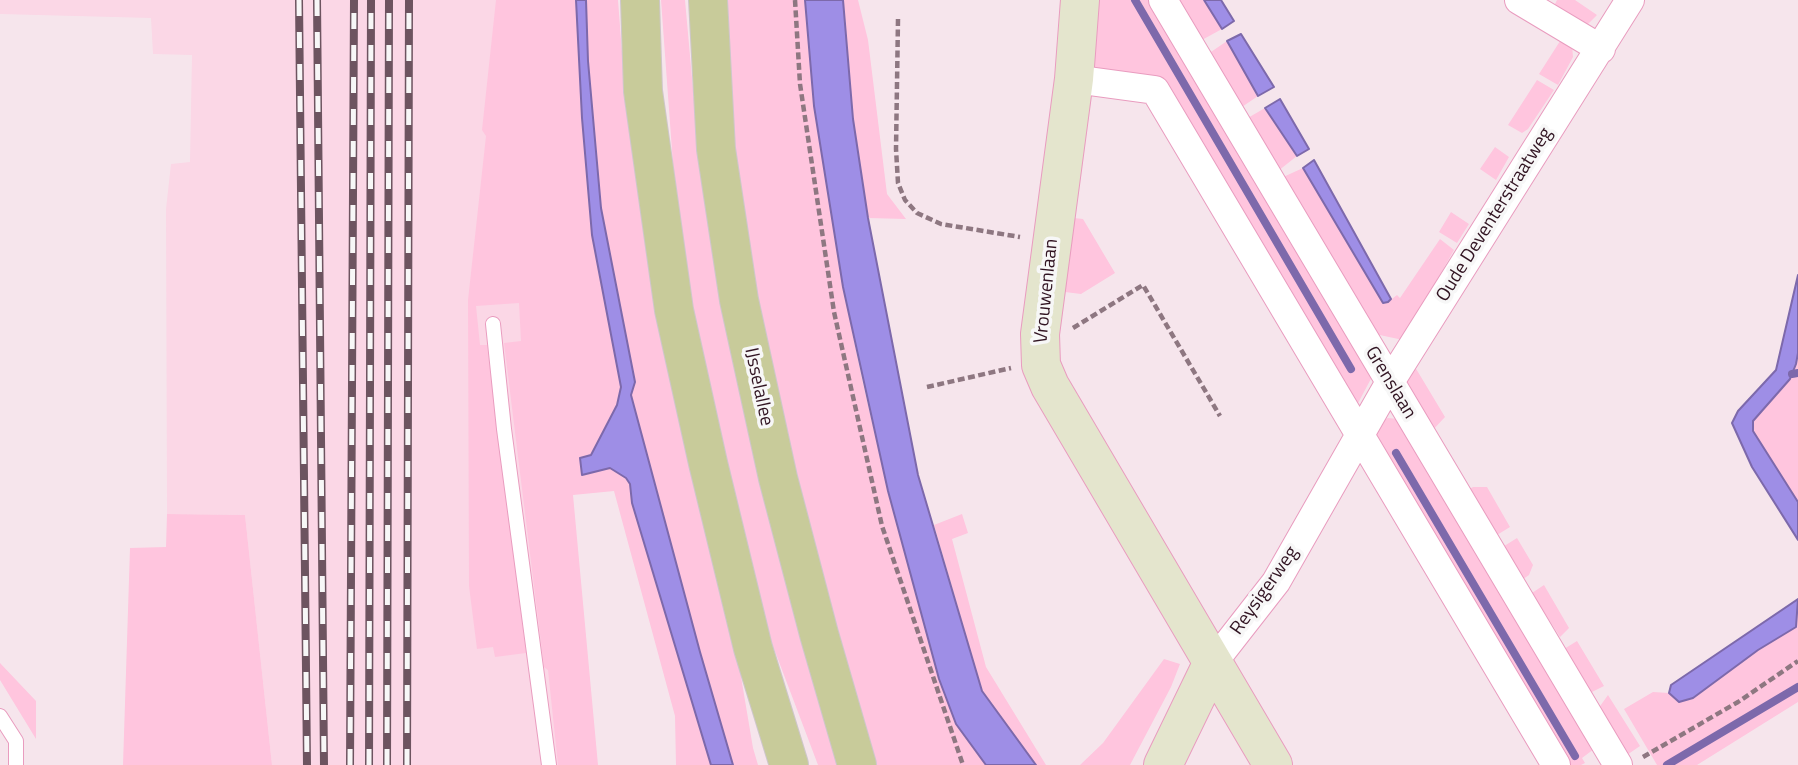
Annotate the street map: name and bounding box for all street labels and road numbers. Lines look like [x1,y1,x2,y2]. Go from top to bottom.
street label: Oude Deventerstraatweg [1432,124,1558,306]
street label: Vrouwenlaan [1030,238,1064,344]
street label: Grenslaan [1360,343,1420,423]
street label: IJsselallee [739,346,777,428]
street label: Reysigerweg [1226,542,1304,640]

